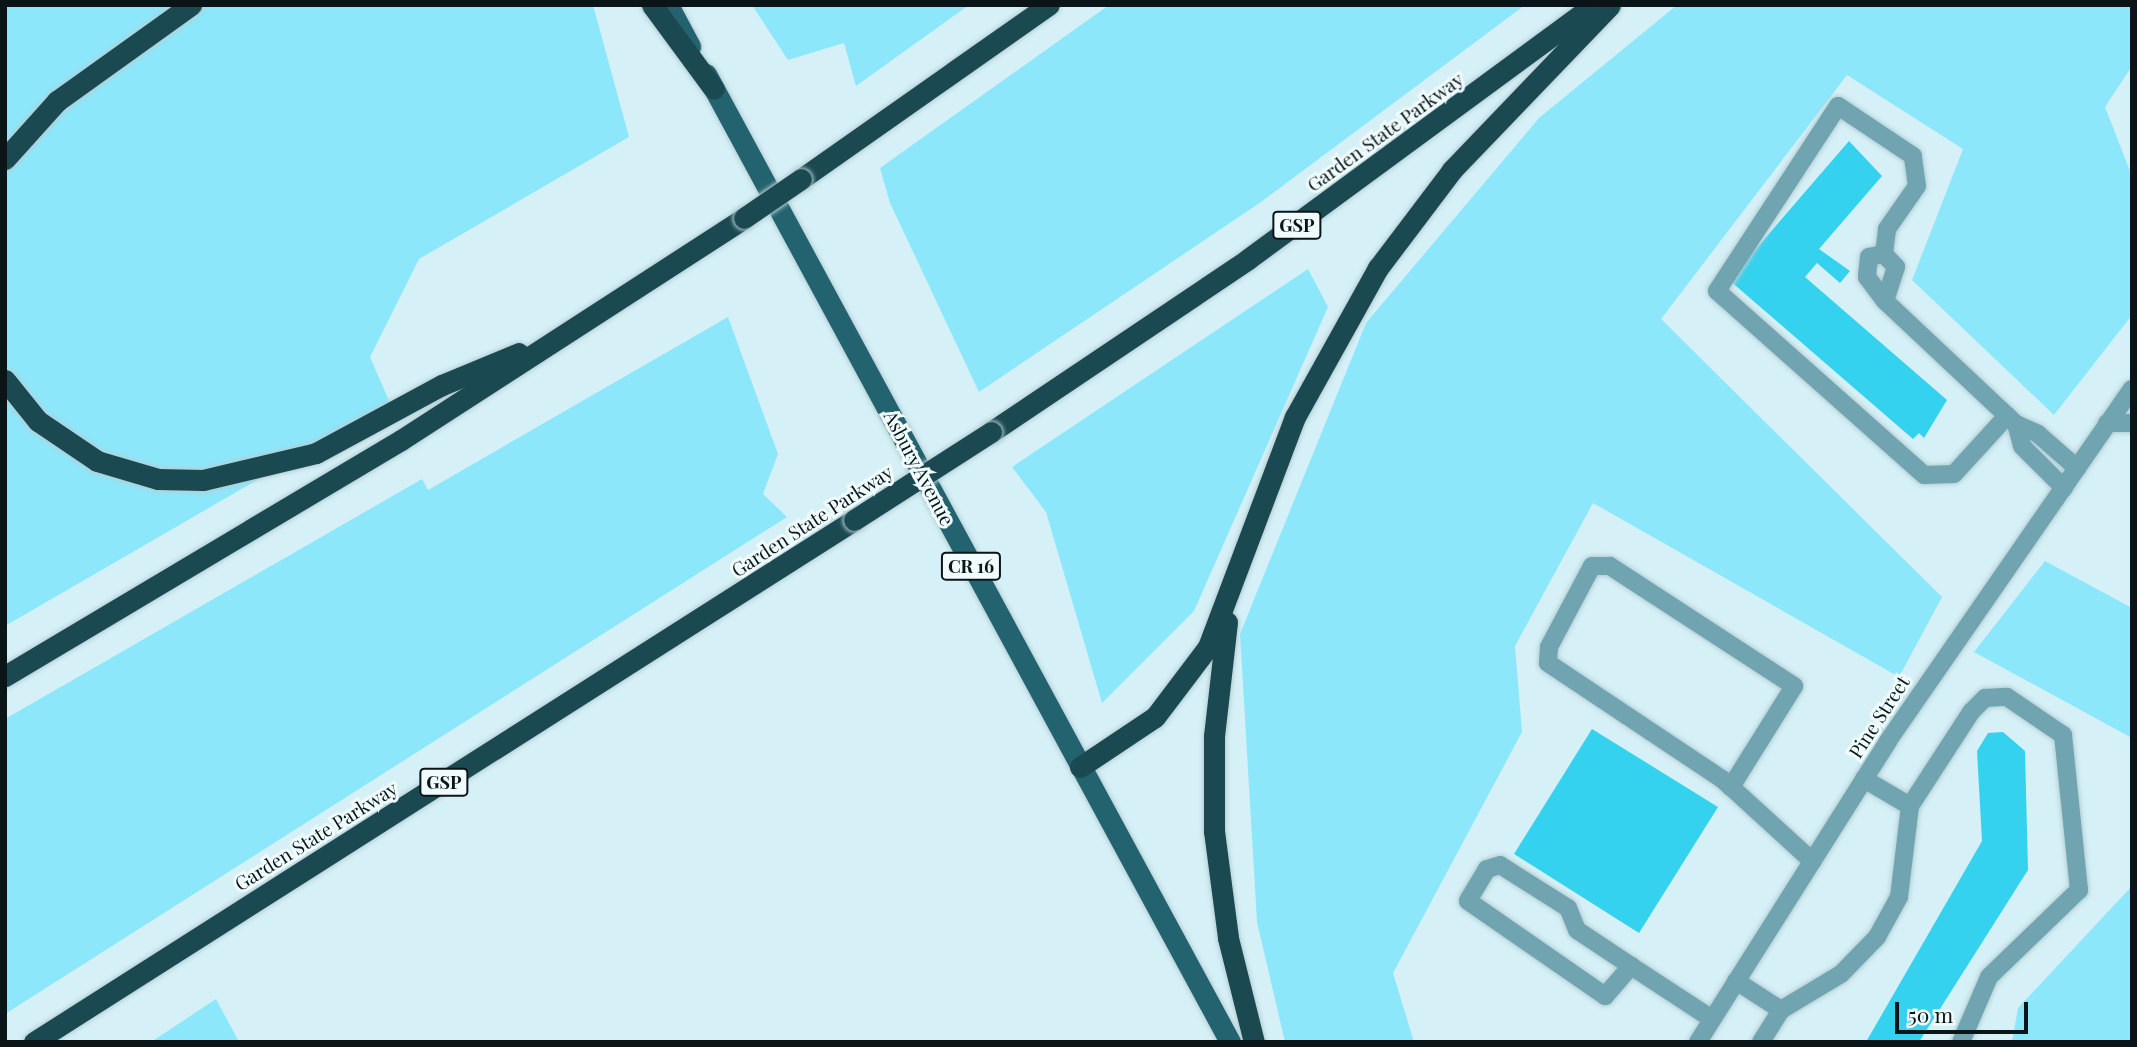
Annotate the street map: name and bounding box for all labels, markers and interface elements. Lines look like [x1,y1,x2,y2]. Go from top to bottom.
street label: Garden State Parkway [1302,68,1468,196]
road number: GSP [1271,210,1323,240]
street label: Asbury Avenue [879,406,959,530]
street label: Garden State Parkway [727,460,897,582]
road number: CR 16 [940,552,1002,580]
street label: Pine Street [1844,672,1914,762]
road number: GSP [418,768,470,796]
street label: Garden State Parkway [230,777,402,895]
scale bar [1899,988,2032,1032]
text: 50 m [1908,1000,1953,1028]

